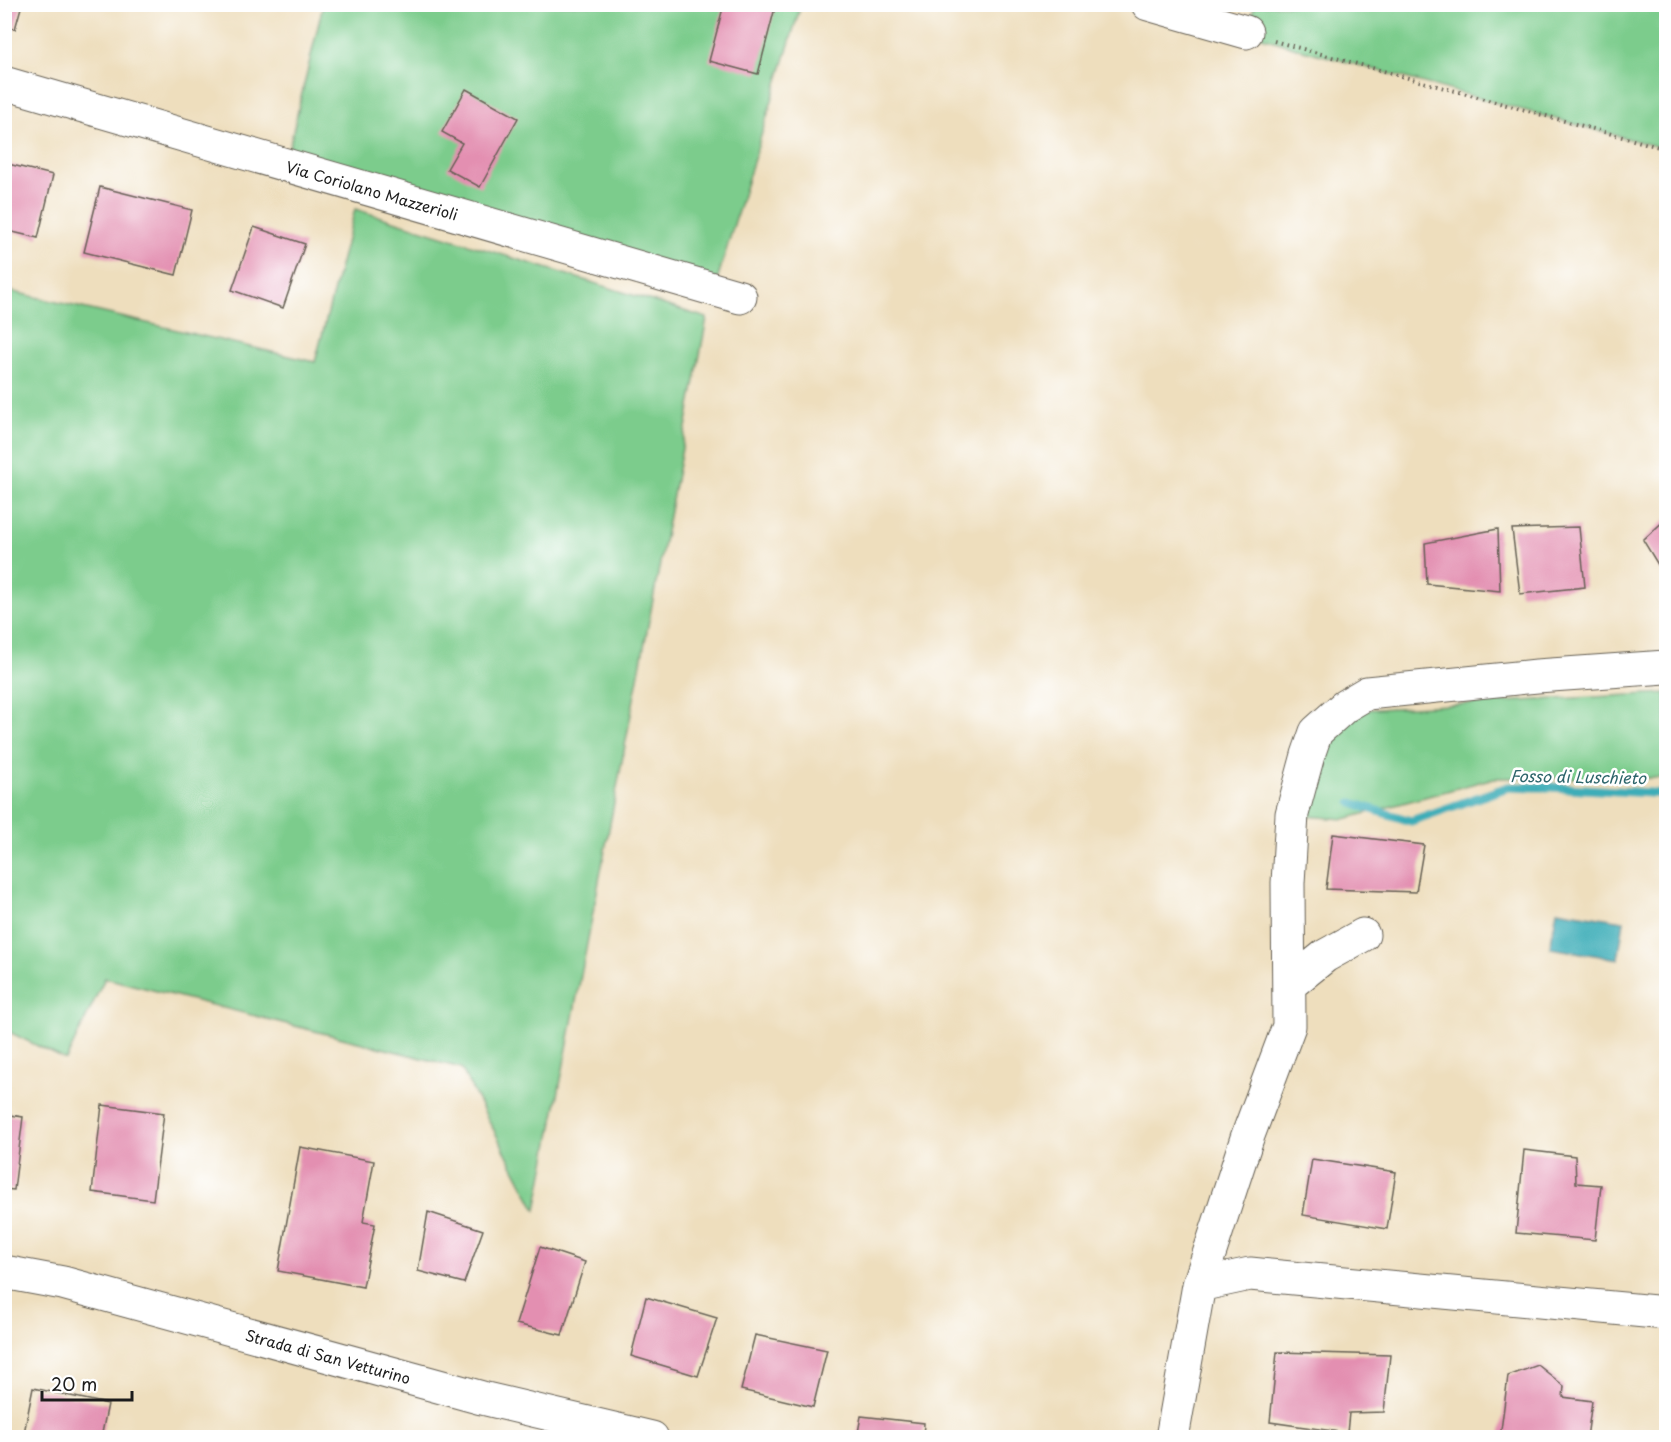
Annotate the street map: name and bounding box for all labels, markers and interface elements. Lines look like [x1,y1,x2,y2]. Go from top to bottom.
street label: Via Coriolano Mazzerioli [283,154,461,226]
water label: Fosso di Luschieto [1510,763,1647,789]
street label: Strada di San Vetturino [243,1323,413,1389]
scale bar [42,1364,132,1402]
text: 20 m [51,1370,97,1397]

